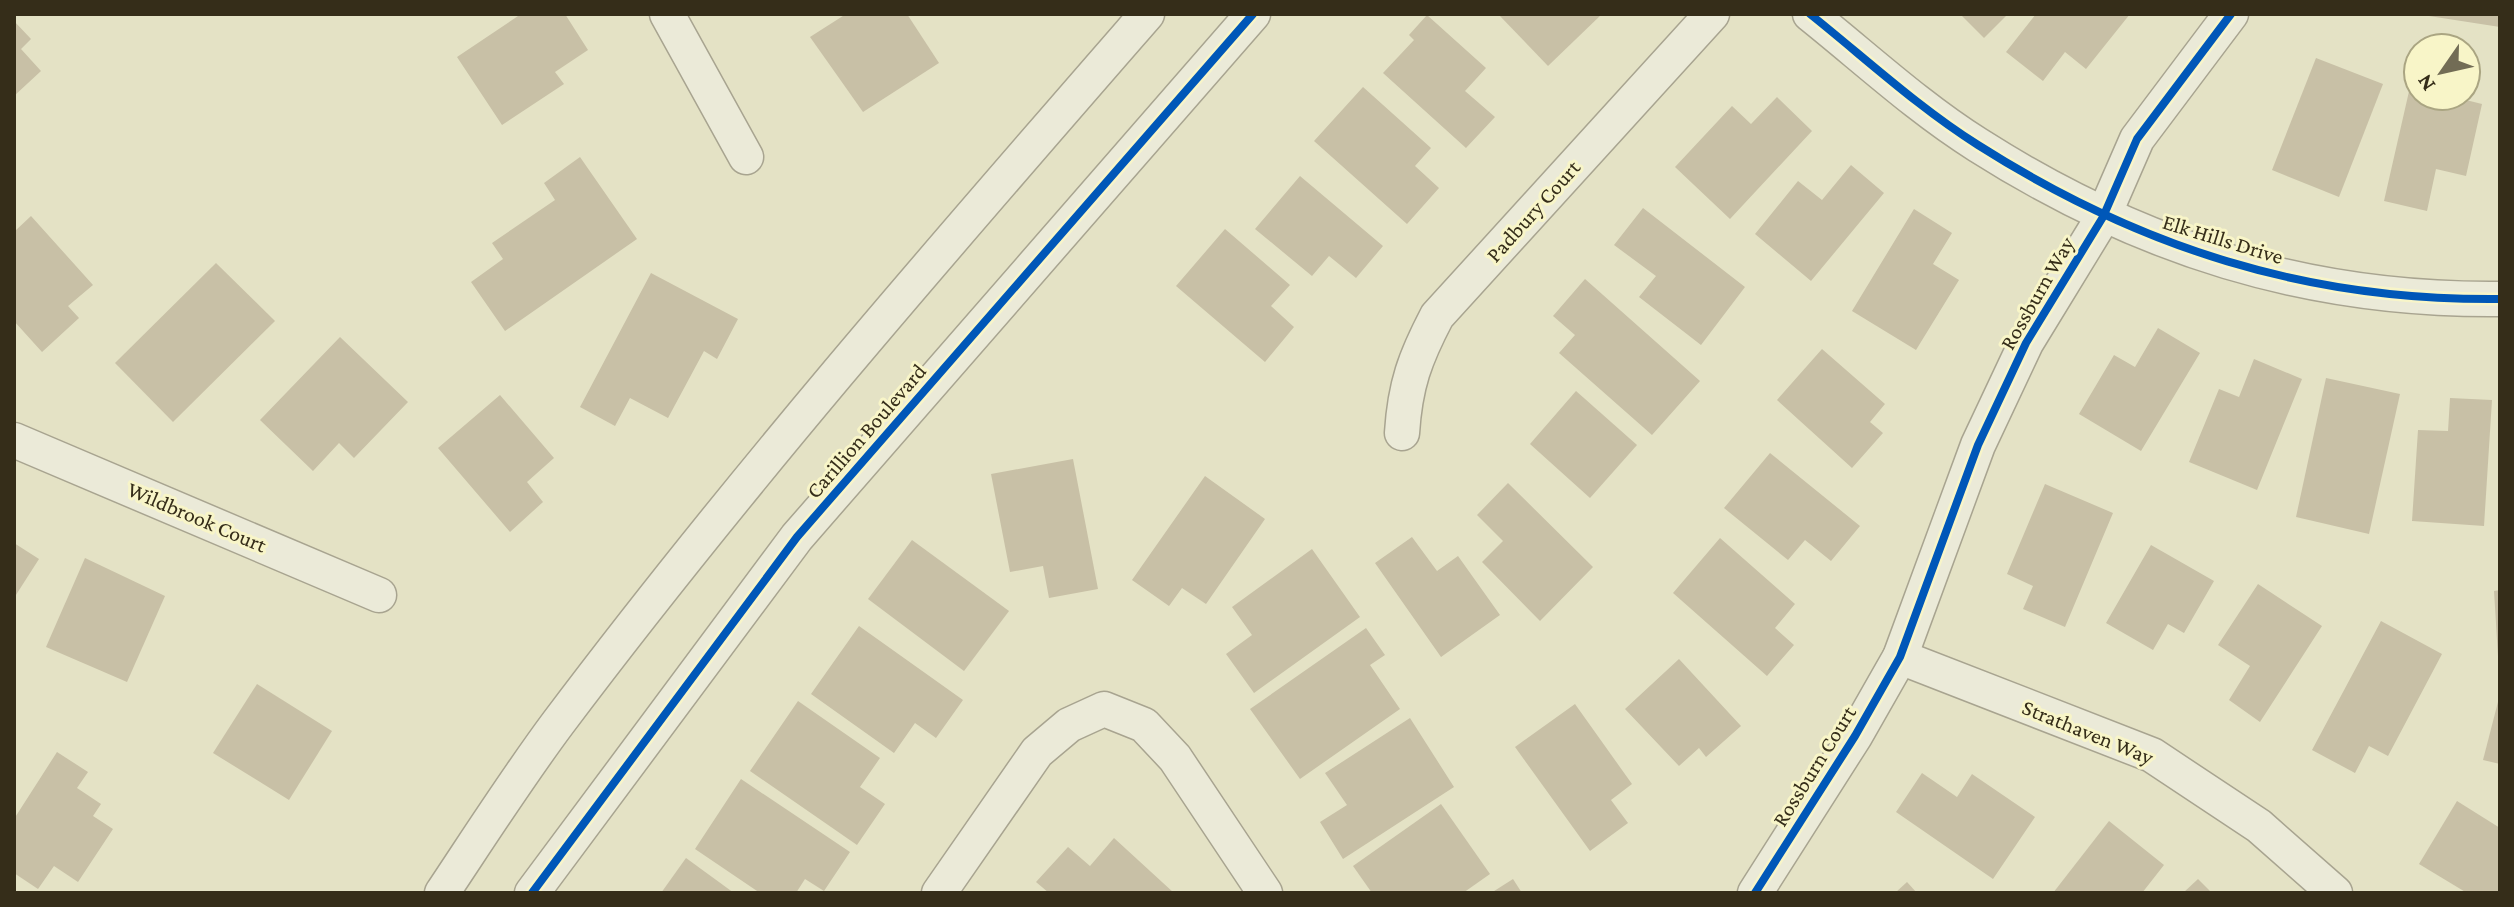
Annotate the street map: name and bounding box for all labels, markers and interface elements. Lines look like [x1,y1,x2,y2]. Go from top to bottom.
north arrow [2402,32,2482,112]
text: N [2411,70,2440,96]
street label: Padbury Court [1481,154,1586,267]
street label: Elk Hills Drive [2160,209,2286,269]
street label: Rossburn Way [1995,231,2080,354]
street label: Carillion Boulevard [801,358,931,503]
street label: Wildbrook Court [124,476,271,558]
street label: Strathaven Way [2019,694,2158,770]
street label: Rossburn Court [1767,701,1861,831]

